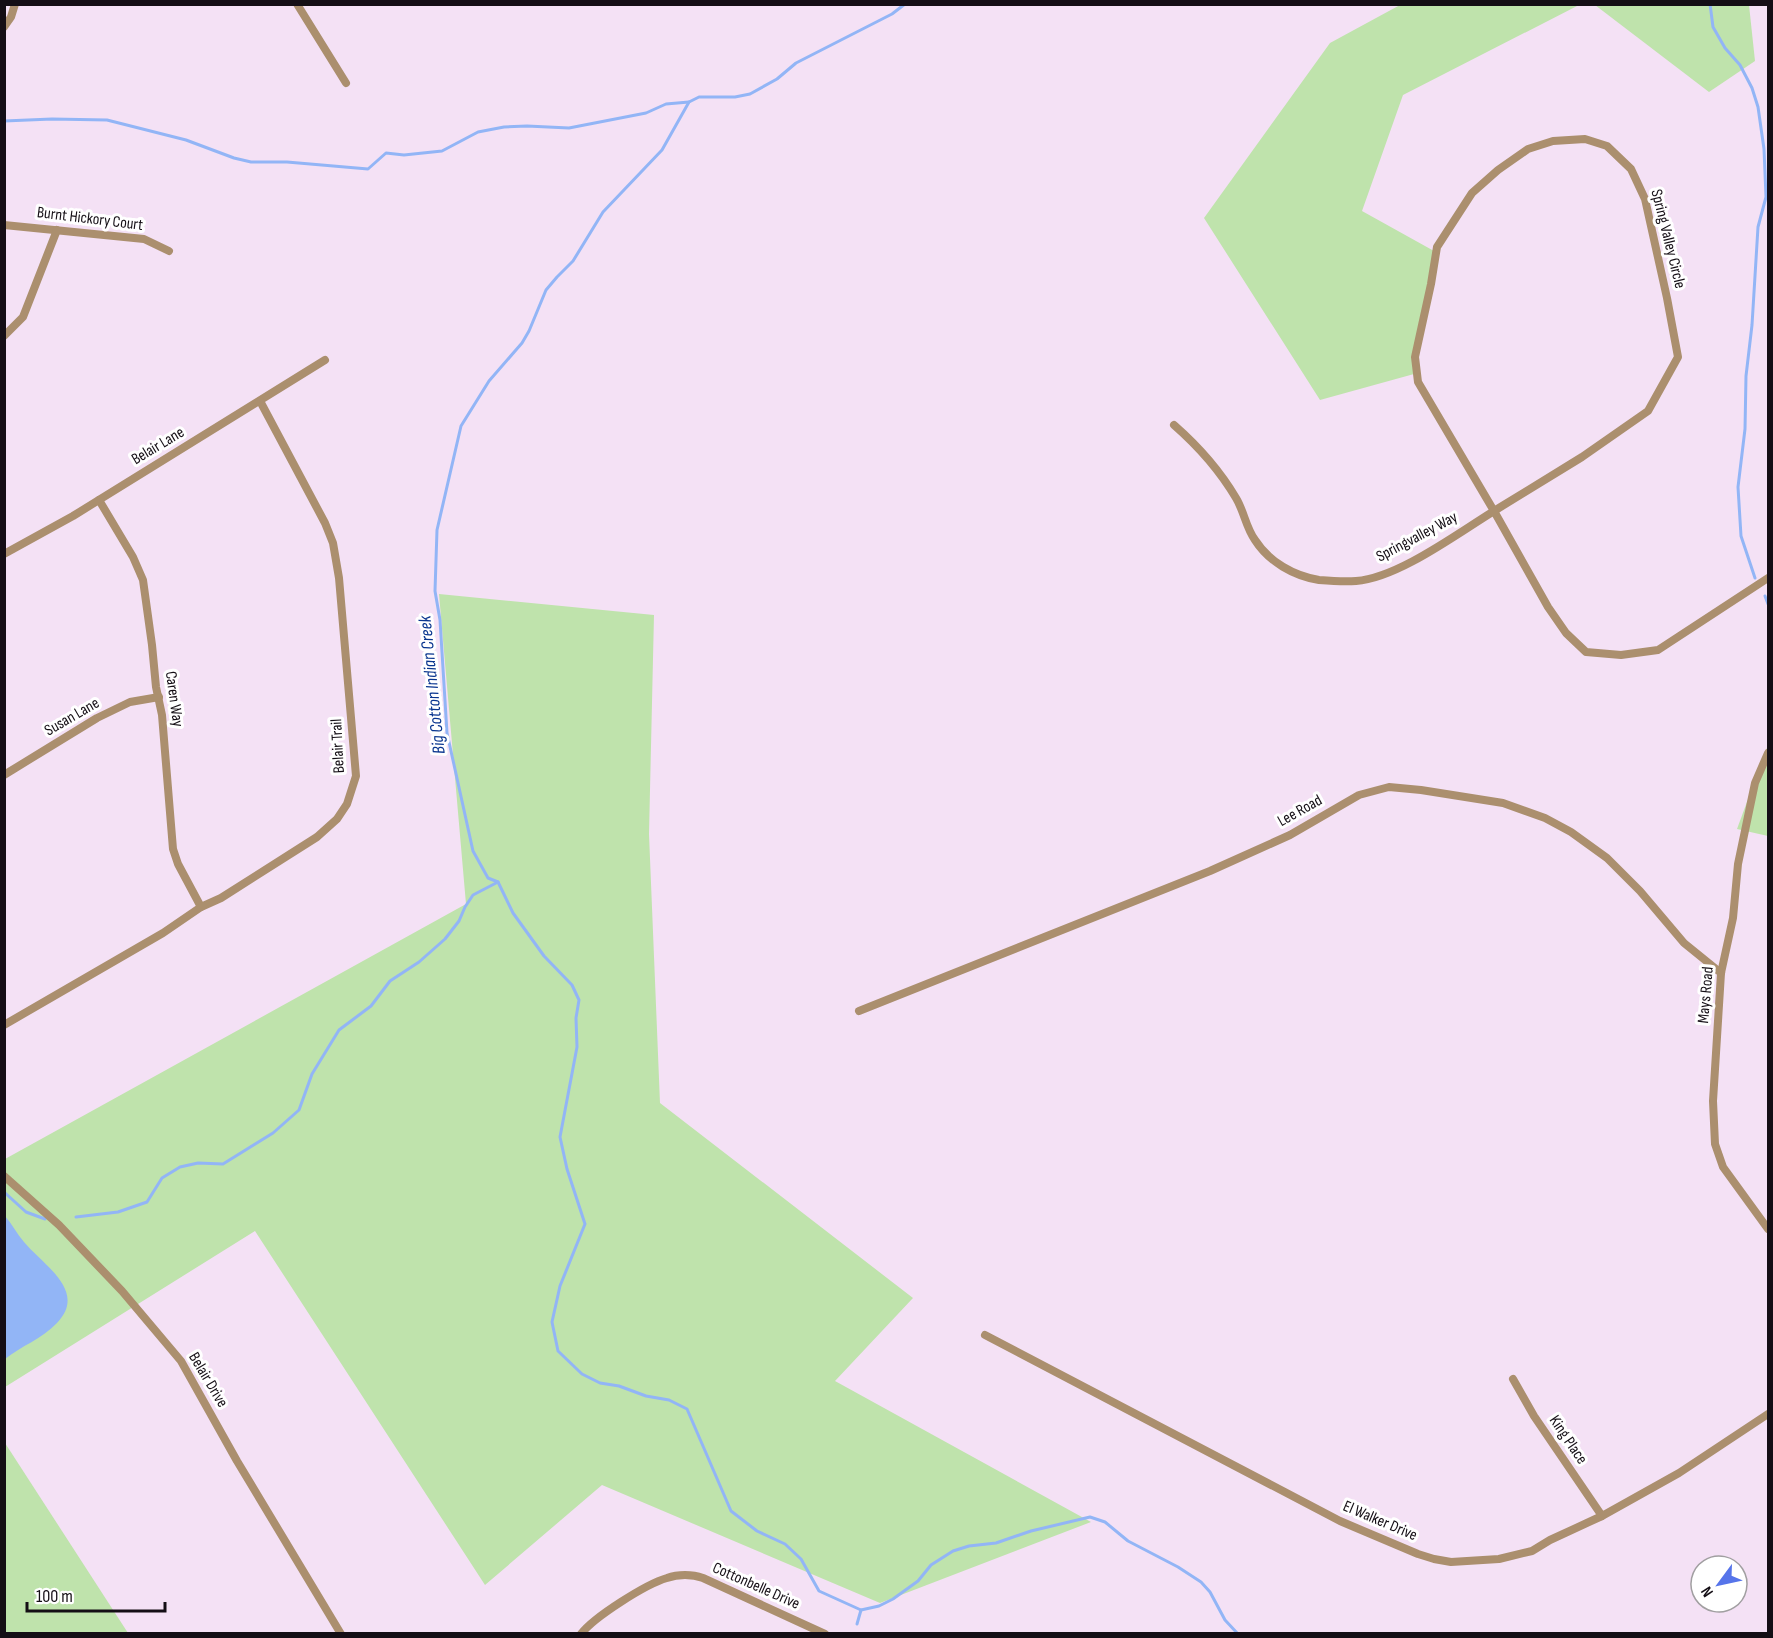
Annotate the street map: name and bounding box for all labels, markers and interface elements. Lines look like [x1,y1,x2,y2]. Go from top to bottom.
street label: Spring Valley Circle [1646,187,1690,291]
street label: Burnt Hickory Court [36,203,144,235]
street label: Belair Lane [128,423,188,469]
street label: Springvalley Way [1373,508,1461,566]
water label: Big Cotton Indian Creek [414,614,450,755]
street label: Caren Way [161,670,187,728]
street label: Susan Lane [41,694,103,740]
street label: Belair Trail [327,718,349,774]
street label: Lee Road [1274,791,1326,831]
street label: Mays Road [1694,966,1718,1024]
street label: Belair Drive [184,1349,232,1411]
street label: King Place [1545,1412,1591,1468]
street label: El Walker Drive [1340,1497,1420,1545]
north arrow [1689,1554,1749,1614]
street label: Cottonbelle Drive [710,1558,802,1614]
scale bar [27,1575,165,1613]
text: N [1697,1583,1718,1600]
text: 100 m [36,1586,73,1607]

